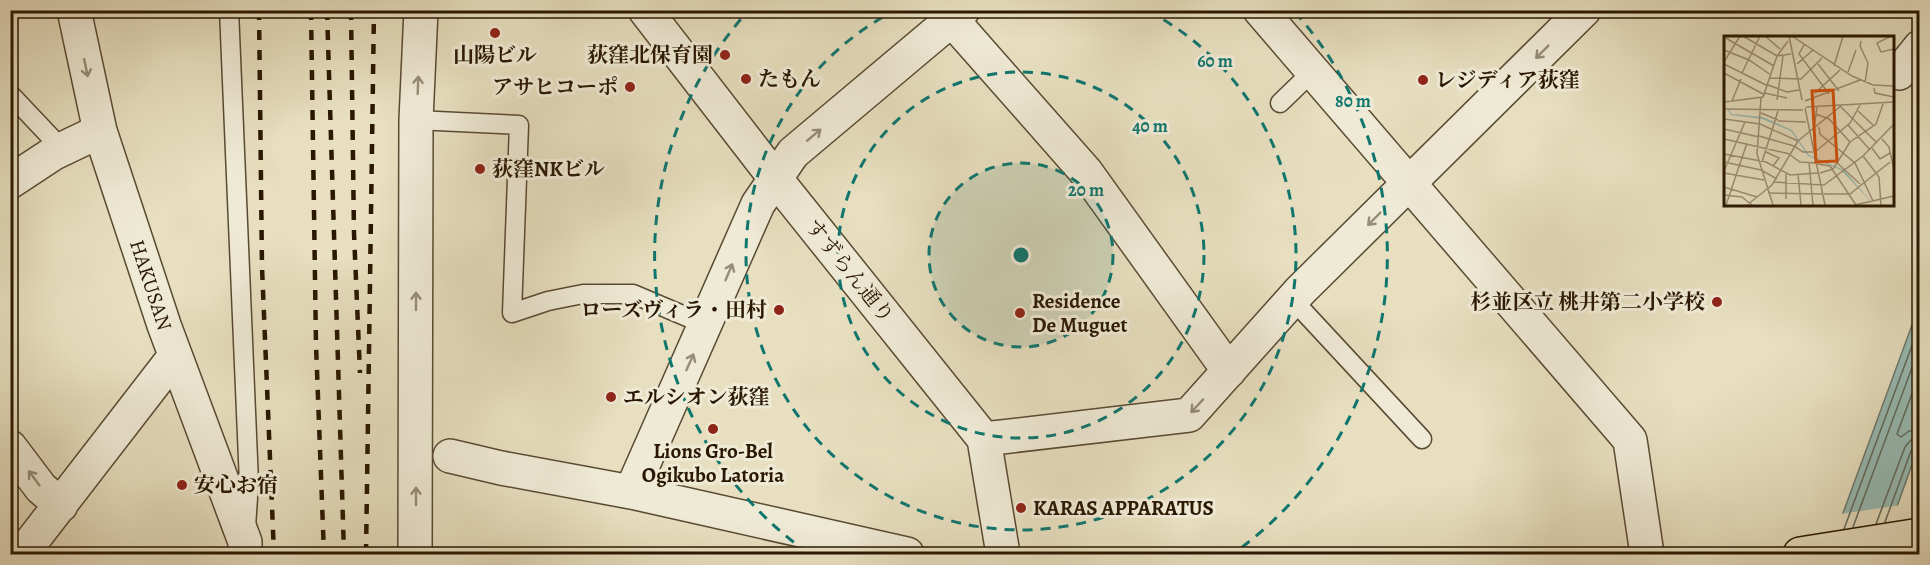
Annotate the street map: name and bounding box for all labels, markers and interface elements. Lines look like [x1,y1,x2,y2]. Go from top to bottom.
marker: 山陽ビル [488,26,502,40]
inset map [1724,36,1894,206]
place label: 山陽ビル [453,41,537,69]
place label: 荻窪北保育園 [587,41,713,69]
one-way arrow [1535,44,1550,59]
marker: 荻窪北保育園 [718,48,732,62]
text: 60 m [1197,49,1233,73]
one-way arrow [81,58,93,77]
place label: たもん [758,65,821,93]
place label: レジディア荻窪 [1435,66,1580,94]
marker: たもん [739,72,753,86]
place label: アサヒコーポ [492,73,618,101]
marker: レジディア荻窪 [1416,73,1430,87]
one-way arrow [412,76,423,96]
marker: アサヒコーポ [623,80,637,94]
text: 80 m [1335,89,1371,113]
text: 40 m [1132,114,1168,138]
one-way arrow [806,128,821,142]
place label: 荻窪NKビル [492,155,605,183]
marker: 荻窪NKビル [473,162,487,176]
text: 20 m [1068,178,1104,202]
one-way arrow [1367,211,1382,226]
street label: すずらん通り [799,213,901,329]
street label: HAKUSAN [123,236,179,334]
centre of rings [1011,245,1031,265]
one-way arrow [724,263,735,281]
place label: Residence De Muguet [1032,287,1128,339]
place label: 杉並区立 桃井第二小学校 [1470,288,1705,316]
one-way arrow [410,292,422,312]
marker: 杉並区立 桃井第二小学校 [1710,295,1724,309]
place label: ローズヴィラ・田村 [580,296,767,324]
marker: ローズヴィラ・田村 [772,303,786,317]
marker: Residence De Muguet [1013,306,1027,320]
one-way arrow [684,354,696,372]
place label: エルシオン荻窪 [623,383,769,411]
marker: エルシオン荻窪 [604,390,618,404]
one-way arrow [1190,398,1204,413]
marker: Lions Gro-Bel Ogikubo Latoria [706,422,720,436]
place label: Lions Gro-Bel Ogikubo Latoria [642,437,785,489]
one-way arrow [27,470,40,486]
place label: 安心お宿 [194,471,278,499]
marker: 安心お宿 [175,478,189,492]
one-way arrow [410,487,422,507]
place label: KARAS APPARATUS [1033,494,1214,522]
marker: KARAS APPARATUS [1014,501,1028,515]

